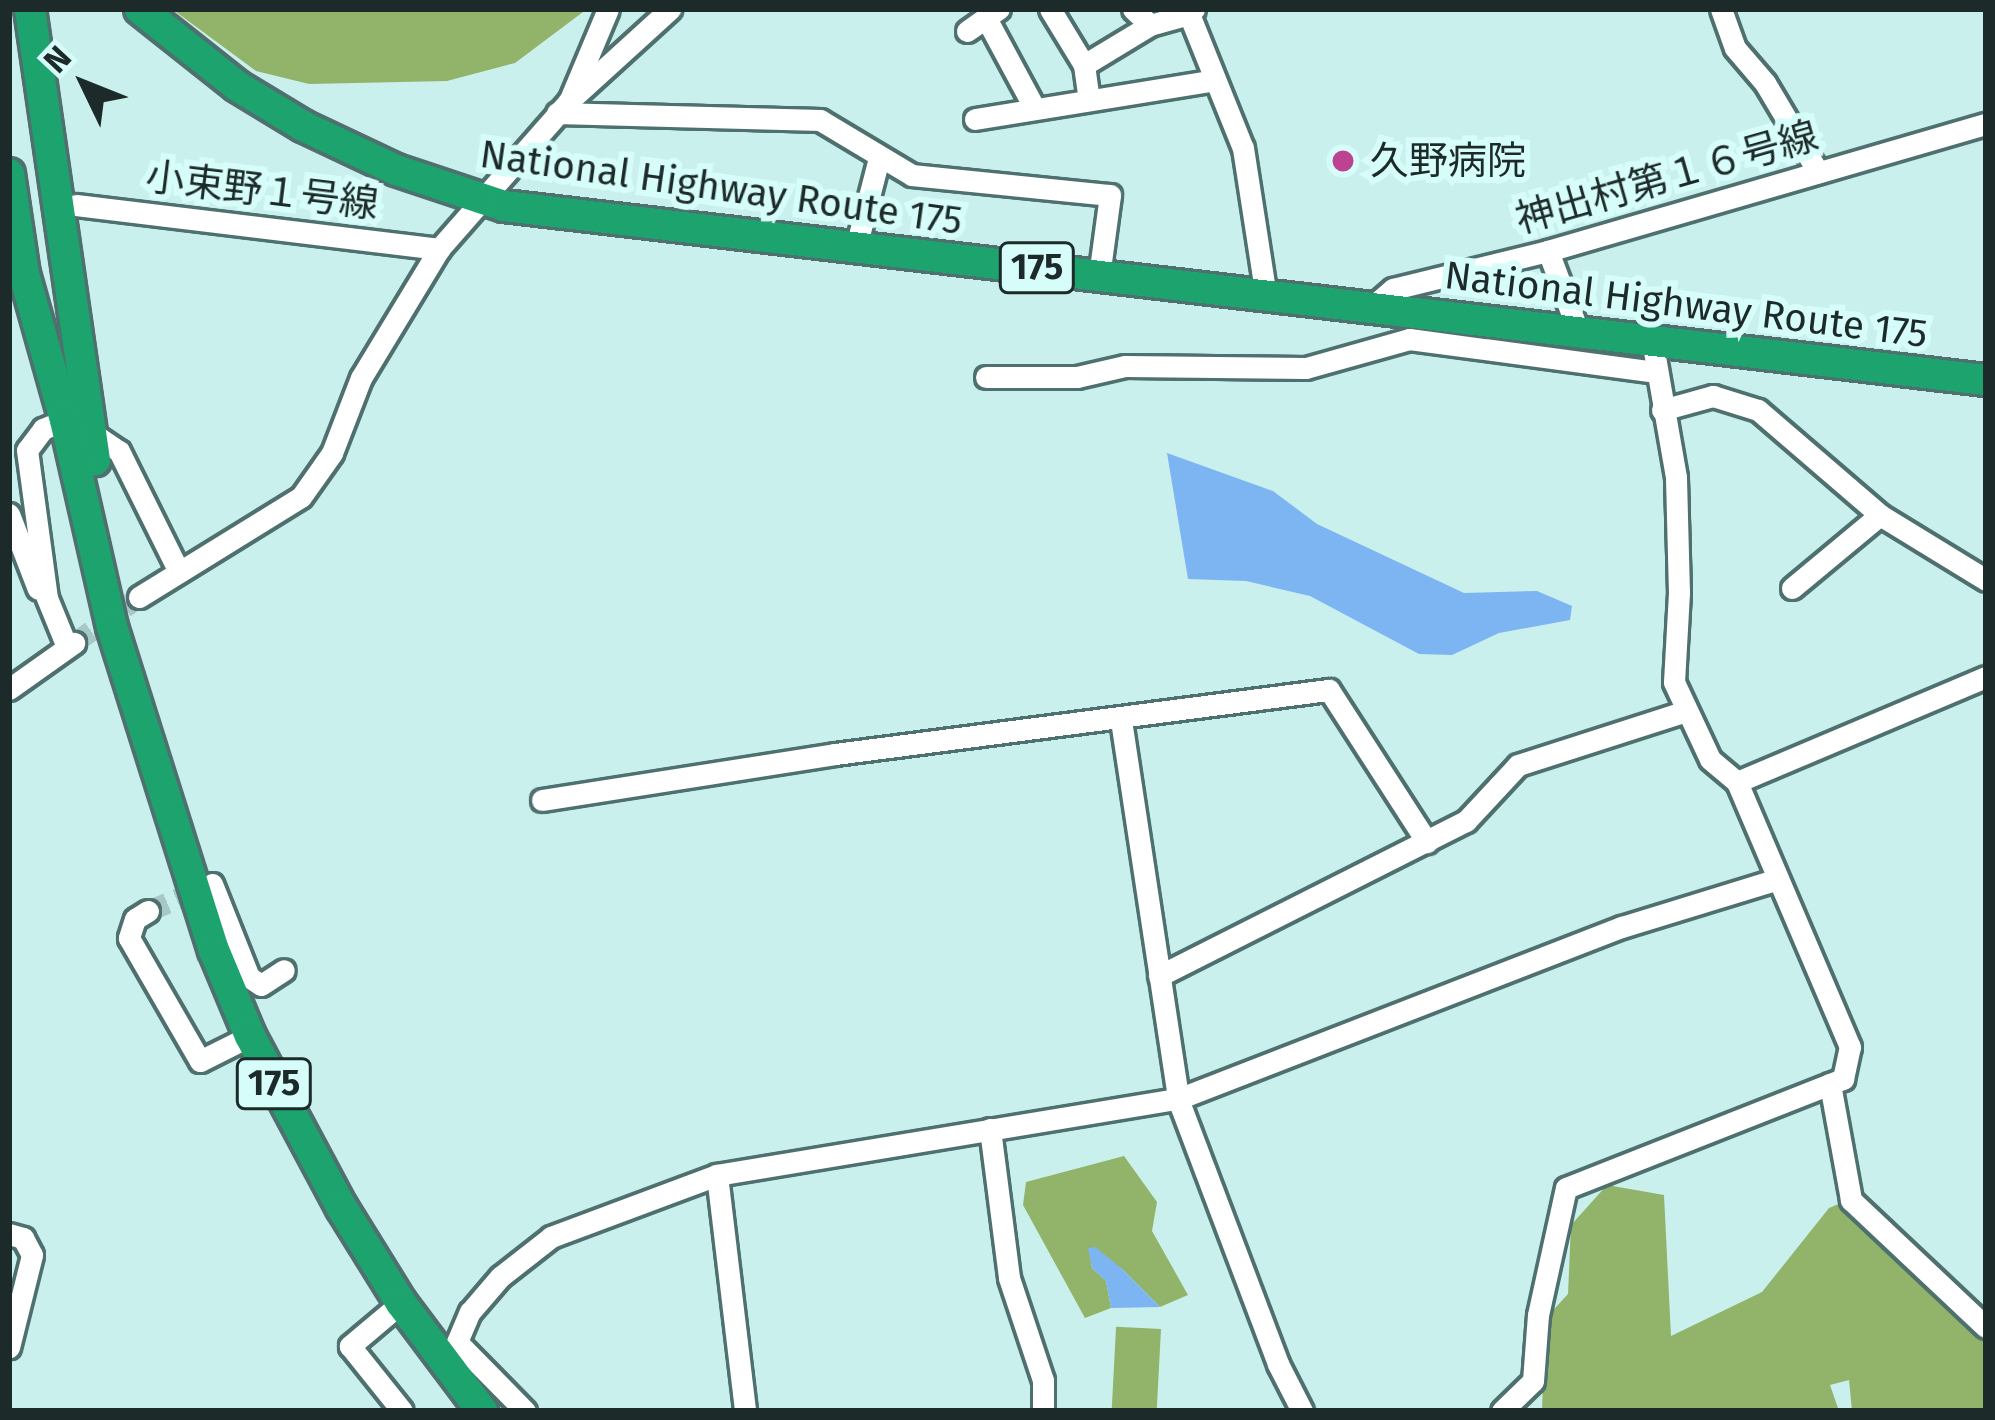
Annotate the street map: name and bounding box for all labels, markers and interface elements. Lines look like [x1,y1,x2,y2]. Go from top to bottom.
north arrow [24,24,144,144]
text: N [36,38,80,81]
street label: 神出村第１６号線 [1511,113,1823,243]
street label: National Highway Route 175 [477,131,965,245]
place label: 久野病院 [1370,138,1526,184]
marker: 久野病院 [1327,145,1359,177]
street label: 小束野１号線 [143,154,381,228]
road number: 175 [998,238,1076,298]
street label: National Highway Route 175 [1442,252,1930,358]
road number: 175 [235,1054,313,1114]

